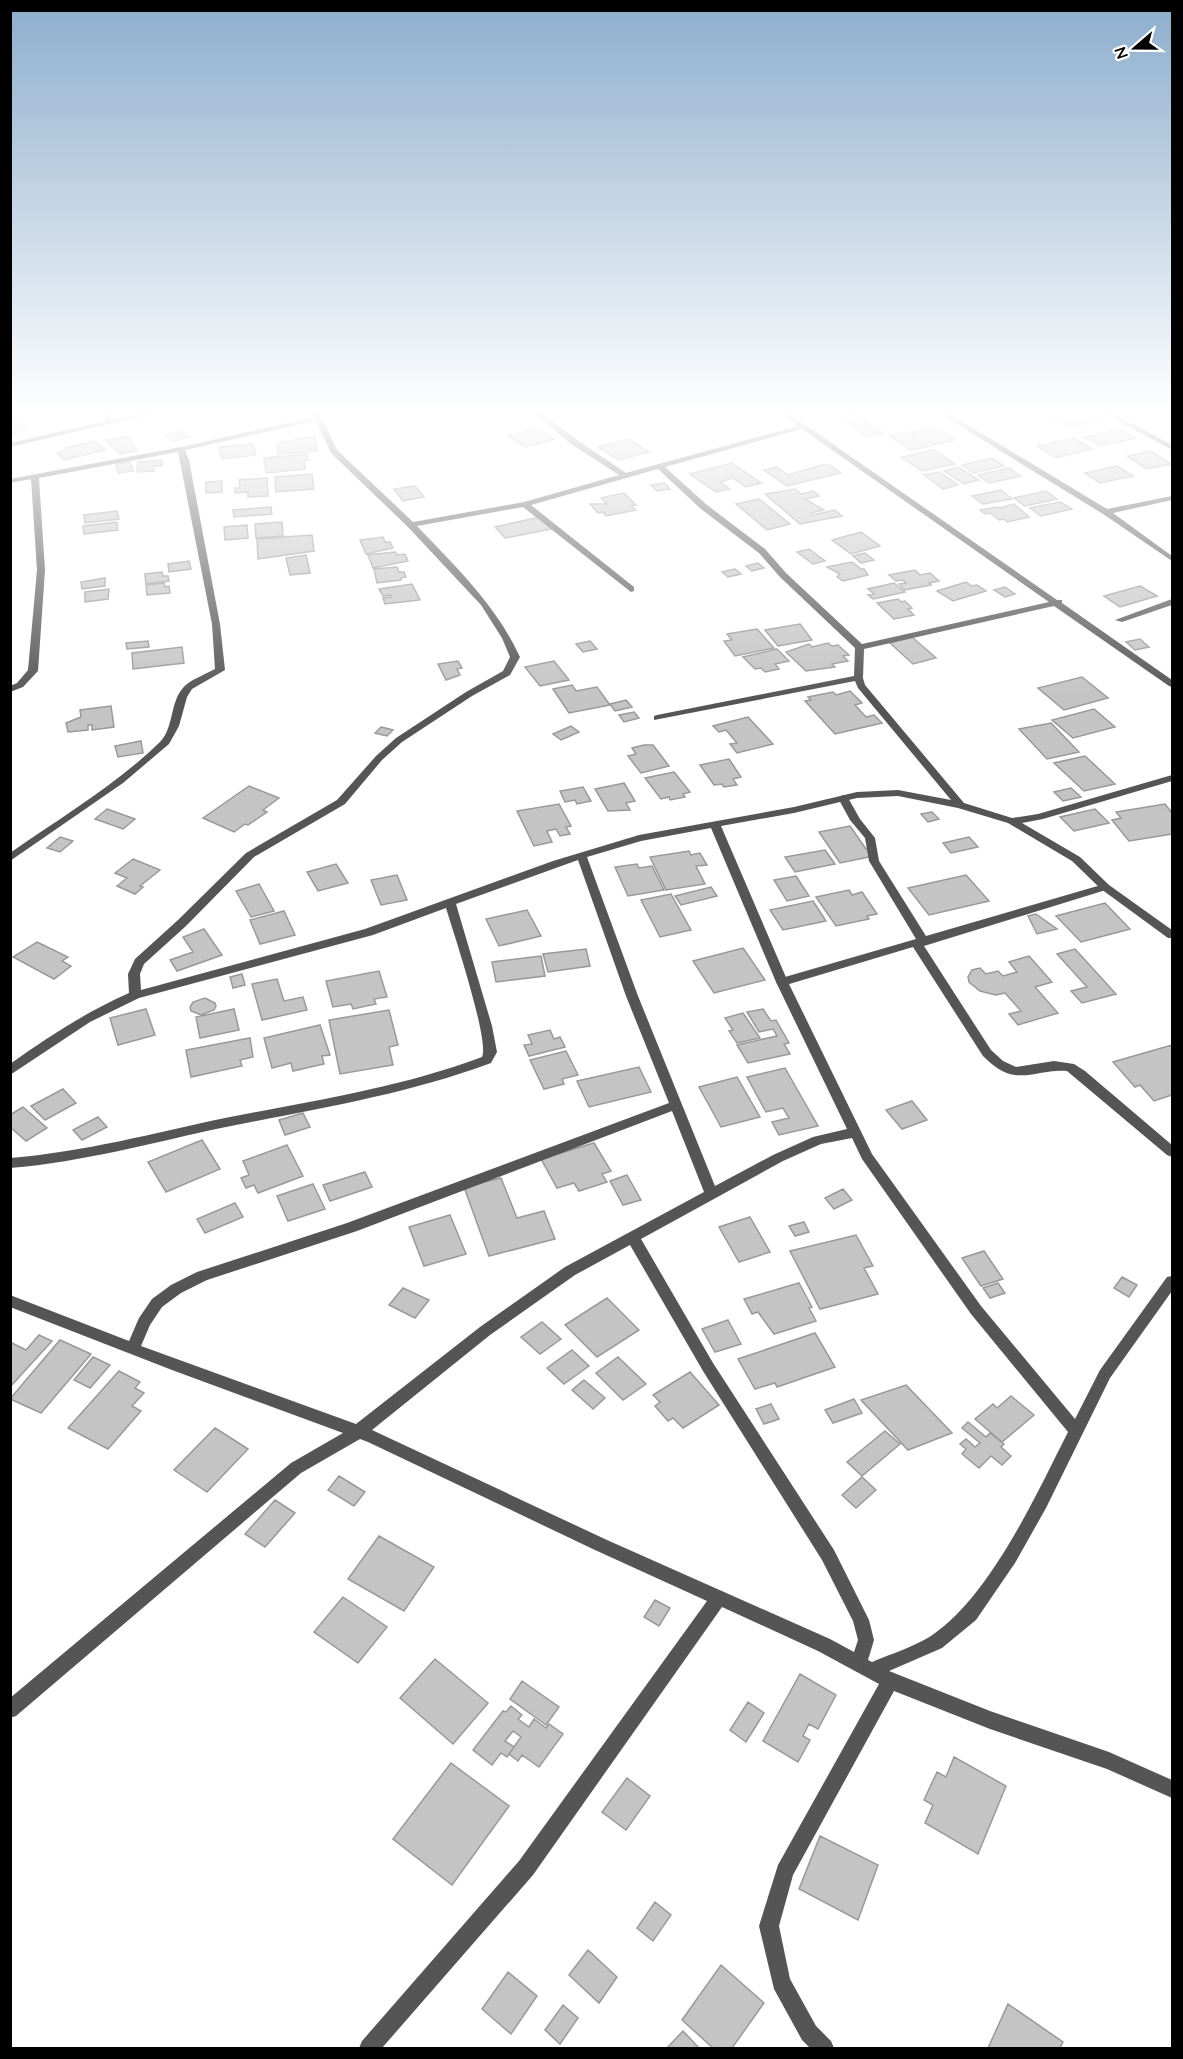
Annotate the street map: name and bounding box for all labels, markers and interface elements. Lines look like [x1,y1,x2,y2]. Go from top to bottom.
north arrow [1105,18,1165,78]
text: N [1109,44,1132,62]

